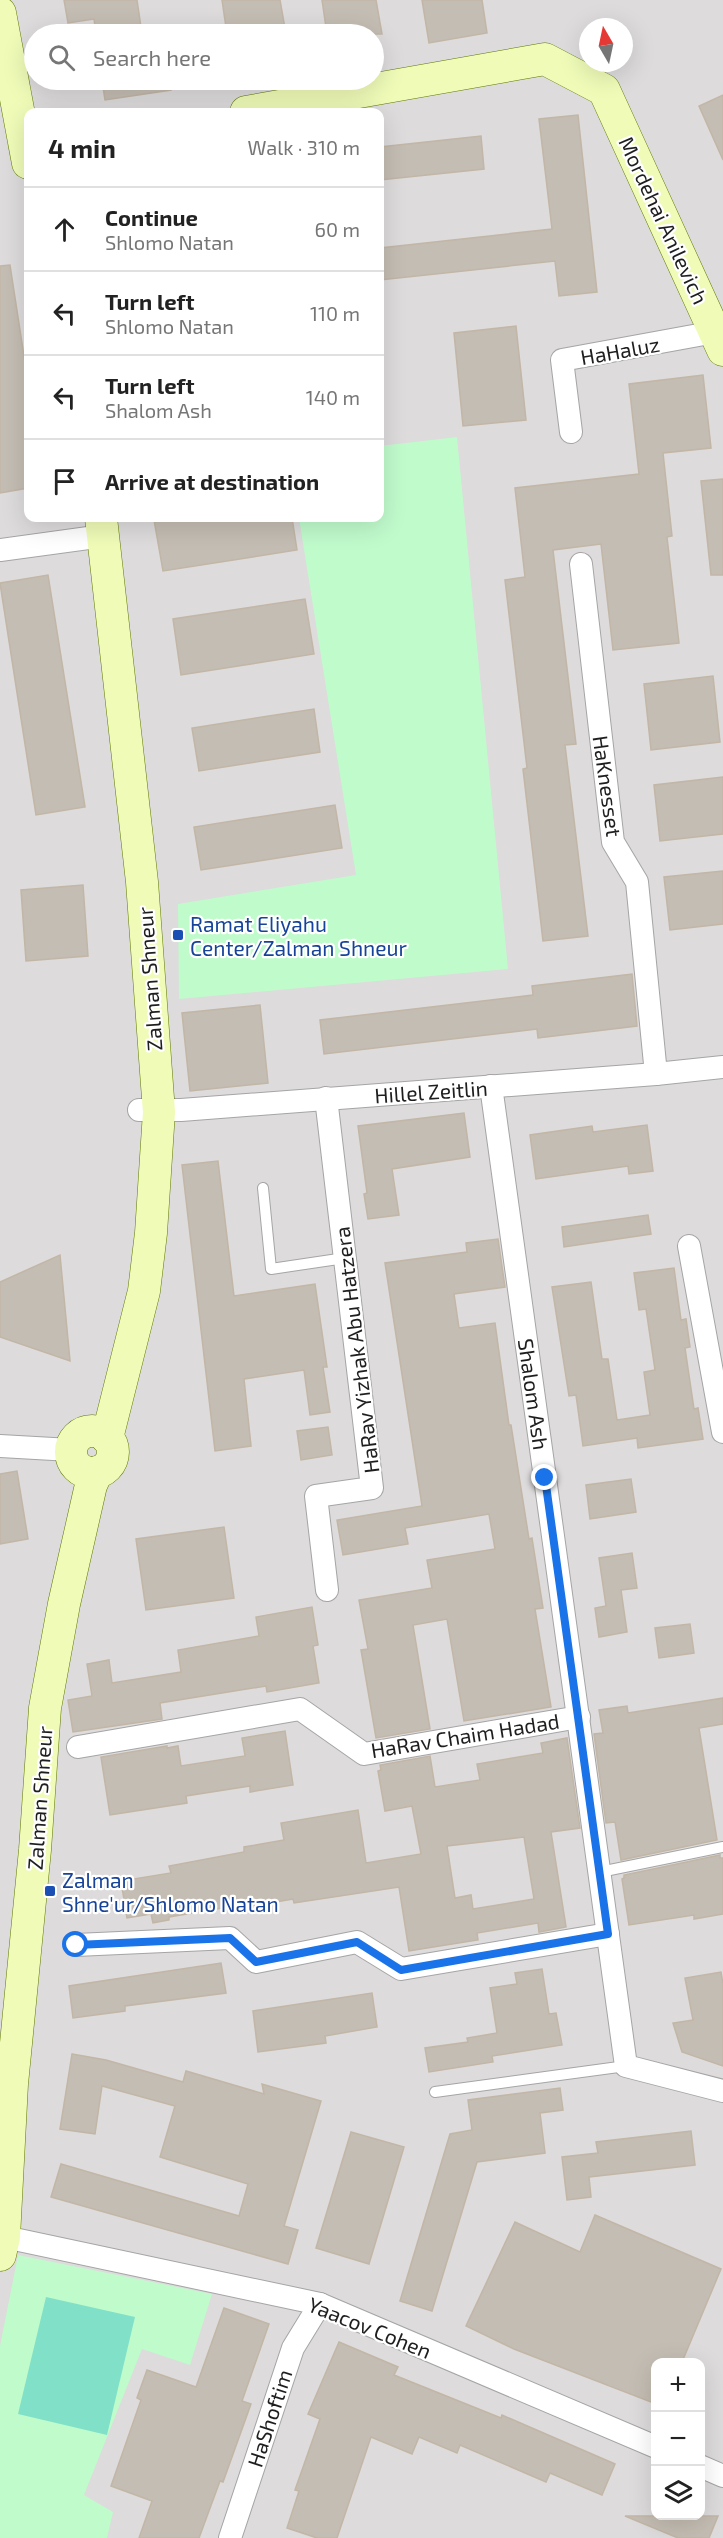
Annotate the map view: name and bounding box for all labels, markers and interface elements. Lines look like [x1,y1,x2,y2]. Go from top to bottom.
north arrow [579,18,633,72]
search box [24,24,384,90]
icon: search [45,41,78,74]
text: Search here [93,44,211,70]
text: 4 min [48,132,116,163]
street label: Mordehai Anilevich [614,132,714,308]
text: Walk · 310 m [248,135,360,159]
text: Continue [105,204,198,230]
icon: ahead [48,213,81,246]
text: 60 m [315,217,360,241]
text: Shlomo Natan [105,230,234,254]
text: Turn left [105,288,194,314]
icon: left [48,297,81,330]
text: 110 m [310,301,360,325]
text: Shlomo Natan [105,314,234,338]
street label: HaHaluz [578,331,662,369]
text: Turn left [105,372,194,398]
icon: left [48,381,81,414]
text: 140 m [306,385,360,409]
text: Shalom Ash [105,398,212,422]
icon: arrive [48,465,81,498]
text: Arrive at destination [105,468,319,494]
street label: HaKnesset [589,734,627,838]
street label: Zalman Shneur [131,906,167,1052]
place label: Ramat Eliyahu Center/Zalman Shneur [190,911,408,960]
marker: Ramat Eliyahu Center/Zalman Shneur [171,928,185,942]
street label: Hillel Zeitlin [374,1075,488,1107]
street label: HaRav Yizhak Abu Hatzera [328,1225,384,1475]
street label: Shalom Ash [514,1337,554,1451]
route end [531,1464,557,1490]
street label: HaRav Chaim Hadad [369,1708,561,1762]
street label: Zalman Shneur [21,1725,57,1871]
place label: Zalman Shne'ur/Shlomo Natan [62,1867,279,1916]
marker: Zalman Shne'ur/Shlomo Natan [43,1884,57,1898]
route start [62,1931,88,1957]
street label: Yaacov Cohen [305,2291,435,2363]
map controls [651,2358,705,2520]
button: + [651,2358,705,2412]
street label: HaShoftim [242,2366,296,2470]
button: − [651,2412,705,2466]
button: layers [651,2466,705,2520]

